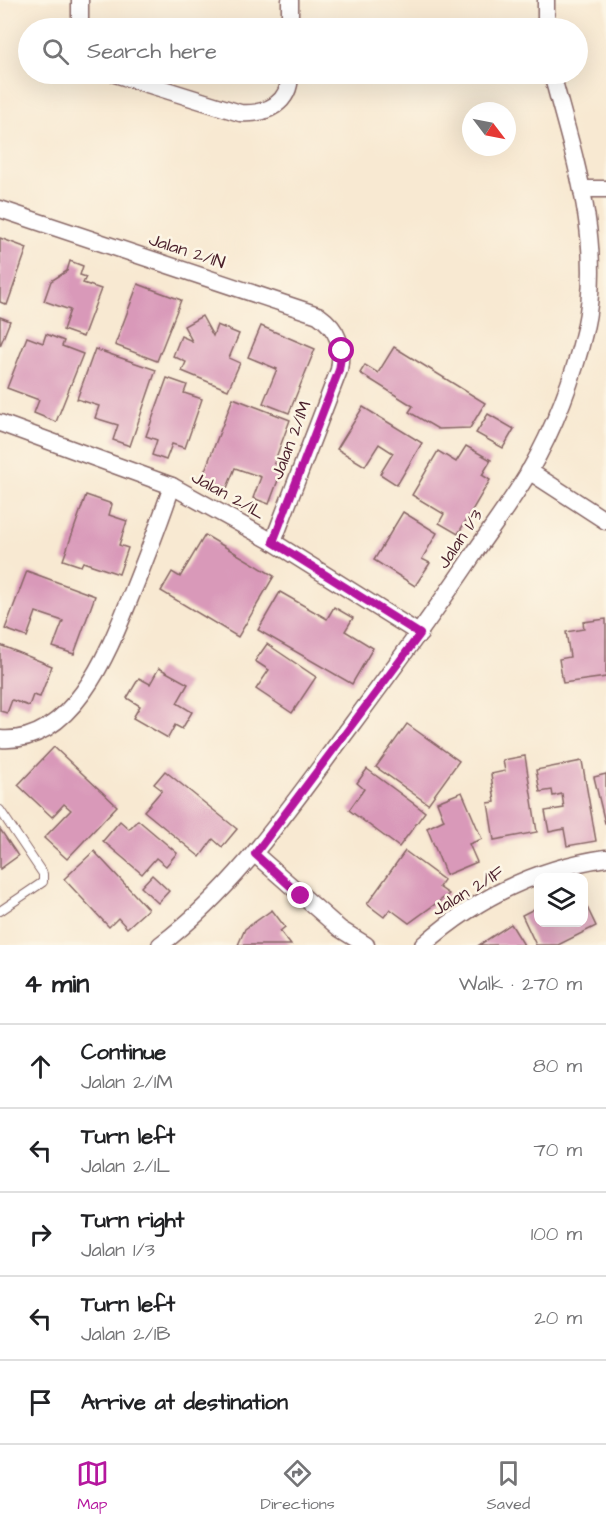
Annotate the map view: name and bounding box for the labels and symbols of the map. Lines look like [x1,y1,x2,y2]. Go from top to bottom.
north arrow [462,102,516,156]
street label: Jalan 2/1N [146,227,228,275]
route start [328,337,354,363]
street label: Jalan 2/1M [265,397,318,483]
street label: Jalan 2/1L [187,465,270,526]
street label: Jalan 1/3 [431,504,489,574]
street label: Jalan 2/1F [427,859,509,922]
route end [287,882,313,908]

